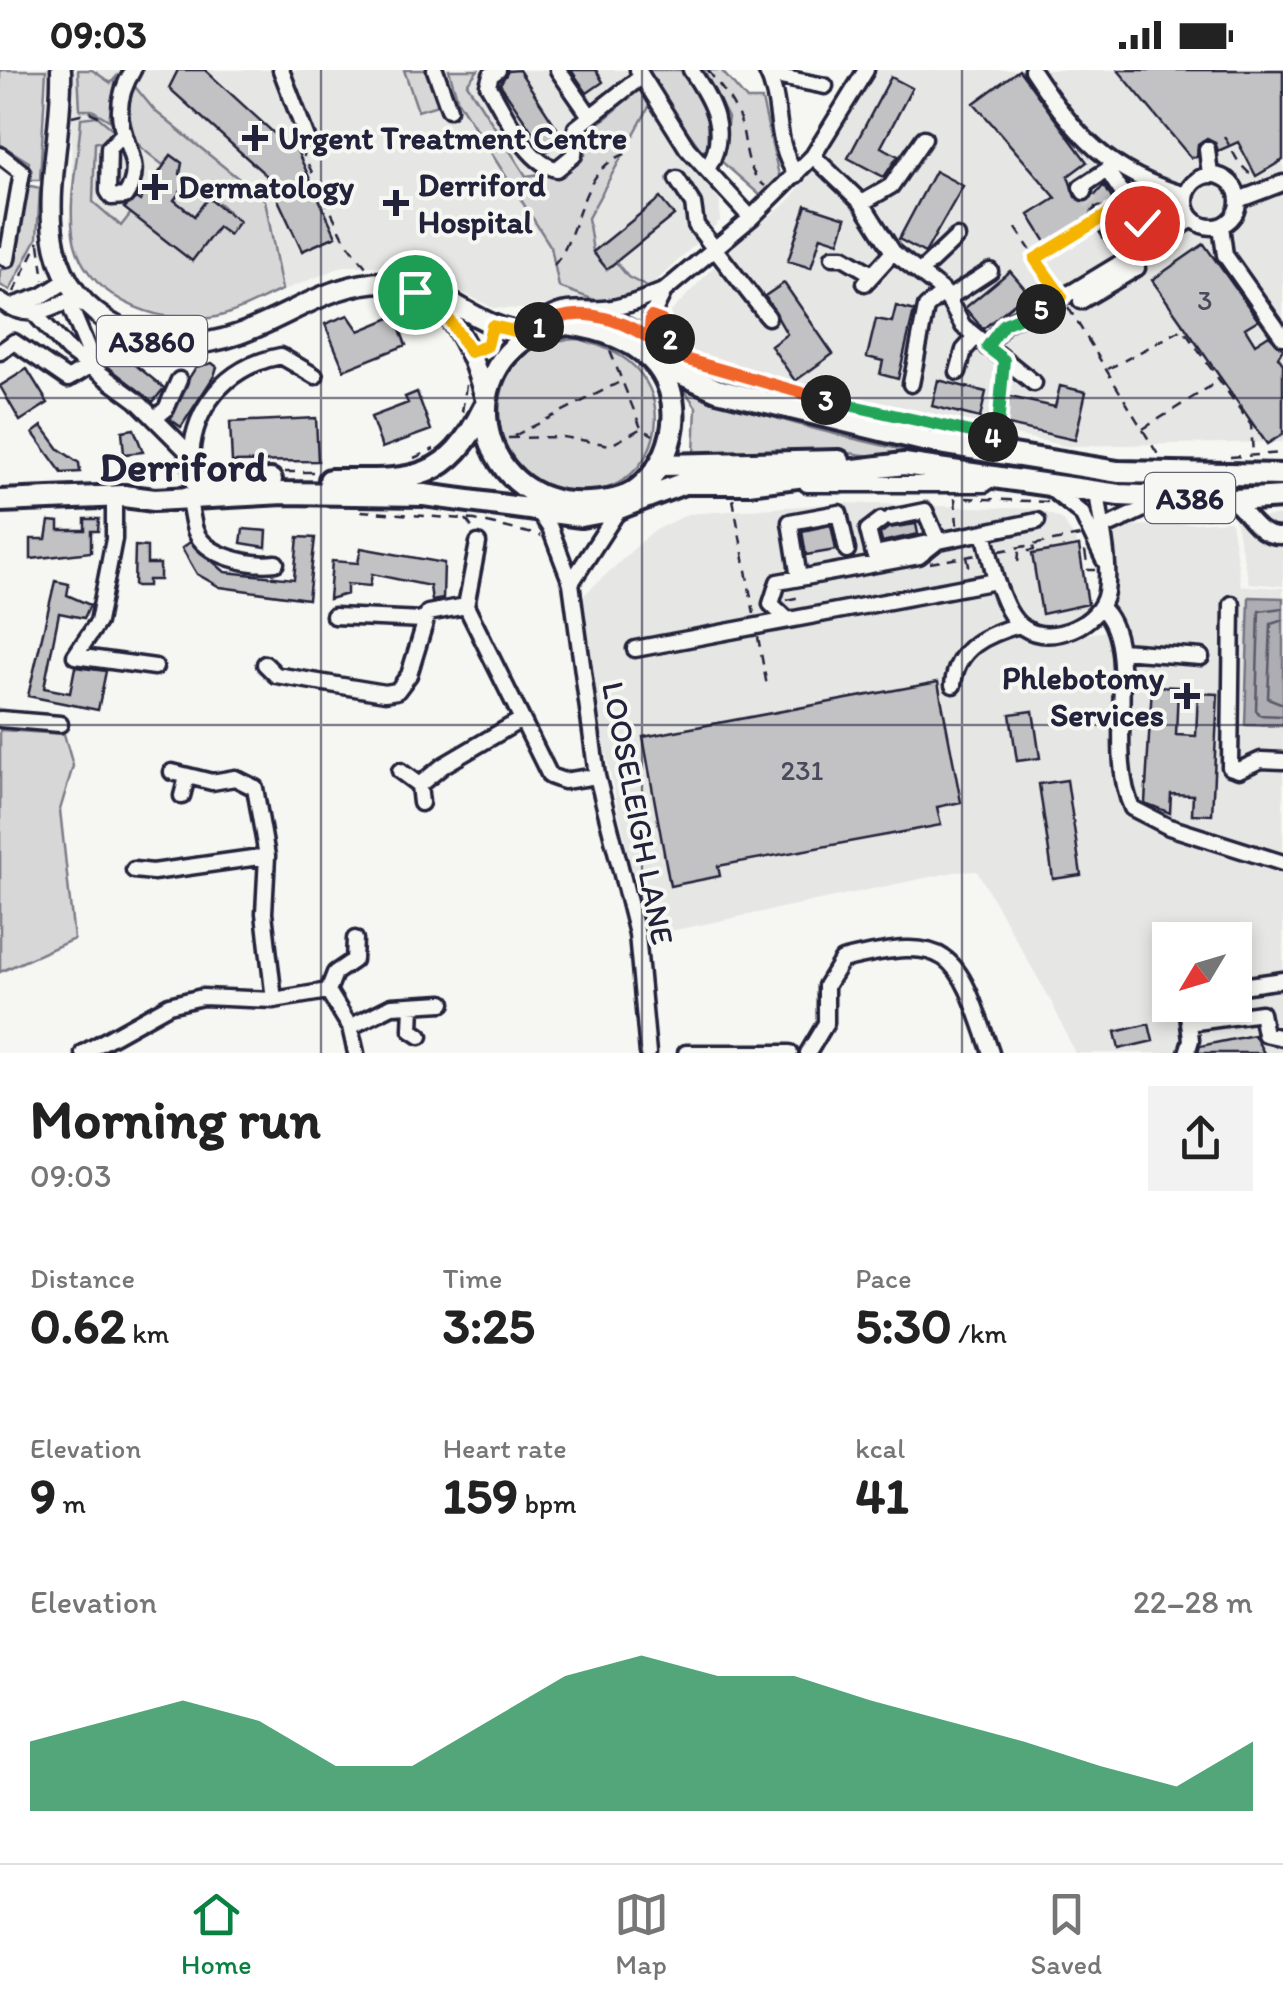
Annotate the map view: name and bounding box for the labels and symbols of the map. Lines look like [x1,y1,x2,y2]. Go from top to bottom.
place label: Urgent Treatment Centre [278,119,627,157]
marker: Urgent Treatment Centre [242,125,268,151]
place label: Derriford Hospital [418,166,546,241]
place label: Dermatology [178,168,355,206]
marker: Dermatology [142,174,168,200]
pin [1100,181,1185,266]
marker: Derriford Hospital [383,190,409,216]
pin [373,250,458,335]
house number: 3 [1197,283,1213,317]
pin: 5 [1016,284,1066,334]
pin: 1 [514,302,564,352]
pin: 2 [645,314,695,364]
road number: A3860 [97,316,207,366]
pin: 3 [801,375,851,425]
pin: 4 [968,412,1018,462]
district label: Derriford [99,441,267,492]
road number: A386 [1145,473,1235,523]
place label: Phlebotomy Services [1002,659,1165,734]
street label: LOOSELEIGH LANE [594,678,682,948]
marker: Phlebotomy Services [1174,683,1200,709]
house number: 231 [781,753,823,787]
north arrow [1152,922,1252,1022]

